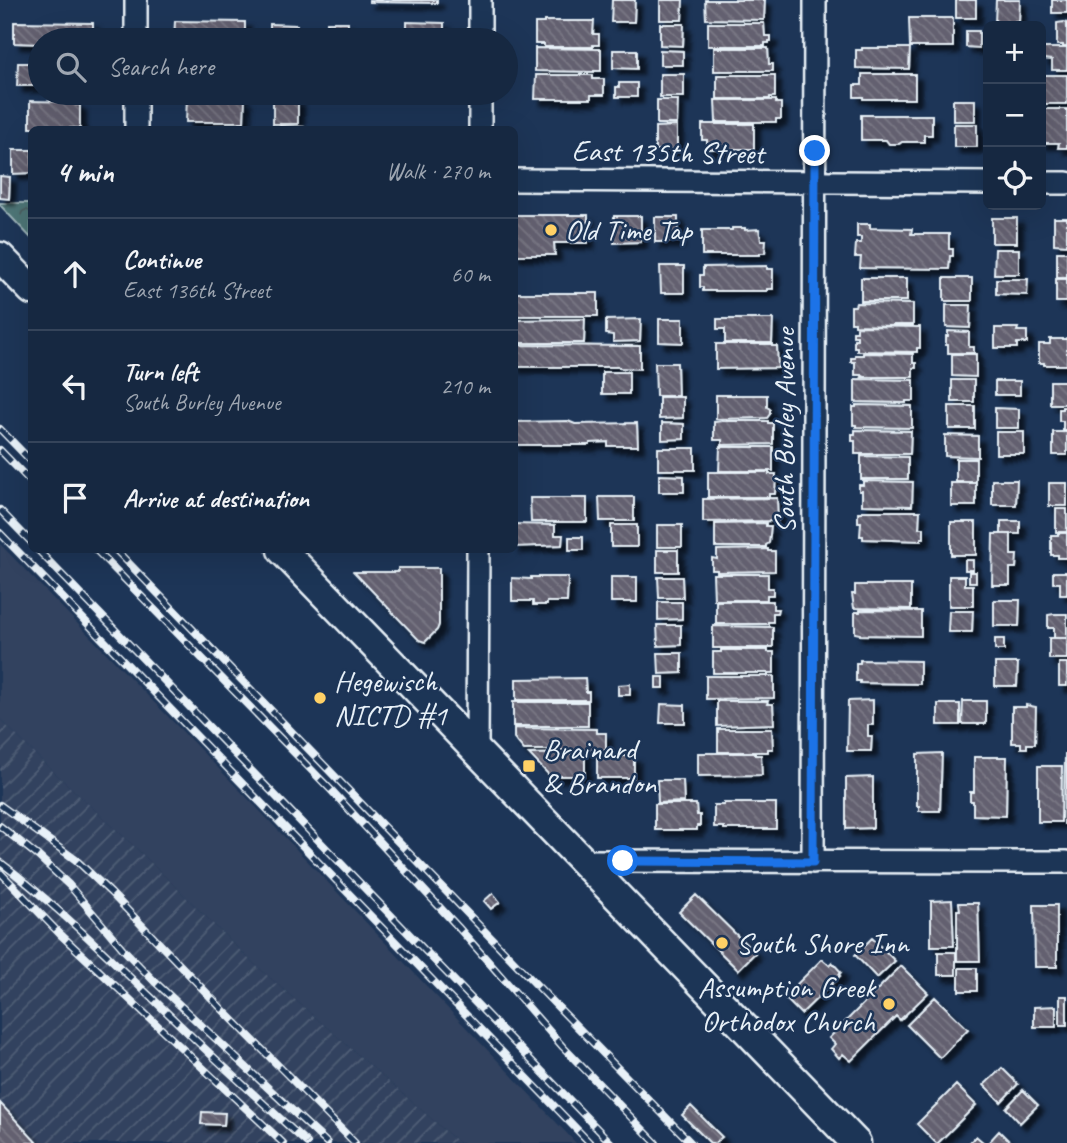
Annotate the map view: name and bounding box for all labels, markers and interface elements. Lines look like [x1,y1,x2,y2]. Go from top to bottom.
map controls [983,21,1046,210]
button: + [983,21,1046,84]
search box [28,28,518,105]
icon: search [52,48,90,86]
text: Search here [108,50,214,83]
button: − [983,84,1046,147]
street label: East 135th Street [571,131,768,173]
route end [799,135,830,166]
button: locate [983,147,1046,210]
text: 4 min [56,153,113,191]
text: Walk · 270 m [386,157,490,186]
place label: Old Time Tap [565,211,694,249]
marker: Old Time Tap [543,222,559,238]
text: Continue [123,243,201,276]
icon: ahead [56,255,94,293]
text: 60 m [451,260,490,289]
text: East 136th Street [123,276,271,305]
street label: South Burley Avenue [765,326,803,534]
text: Turn left [123,355,198,388]
icon: left [56,367,94,405]
text: 210 m [441,372,490,401]
text: South Burley Avenue [123,388,281,417]
icon: arrive [56,479,94,517]
text: Arrive at destination [123,482,309,515]
place label: Hegewisch NICTD #1 [334,662,448,734]
marker: Hegewisch NICTD #1 [312,690,328,706]
place label: Brainard & Brandon [543,730,657,802]
marker: Brainard & Brandon [521,758,537,774]
route start [607,845,638,876]
place label: South Shore Inn [736,924,910,962]
marker: South Shore Inn [714,935,730,951]
place label: Assumption Greek Orthodox Church [698,968,877,1040]
marker: Assumption Greek Orthodox Church [881,996,897,1012]

